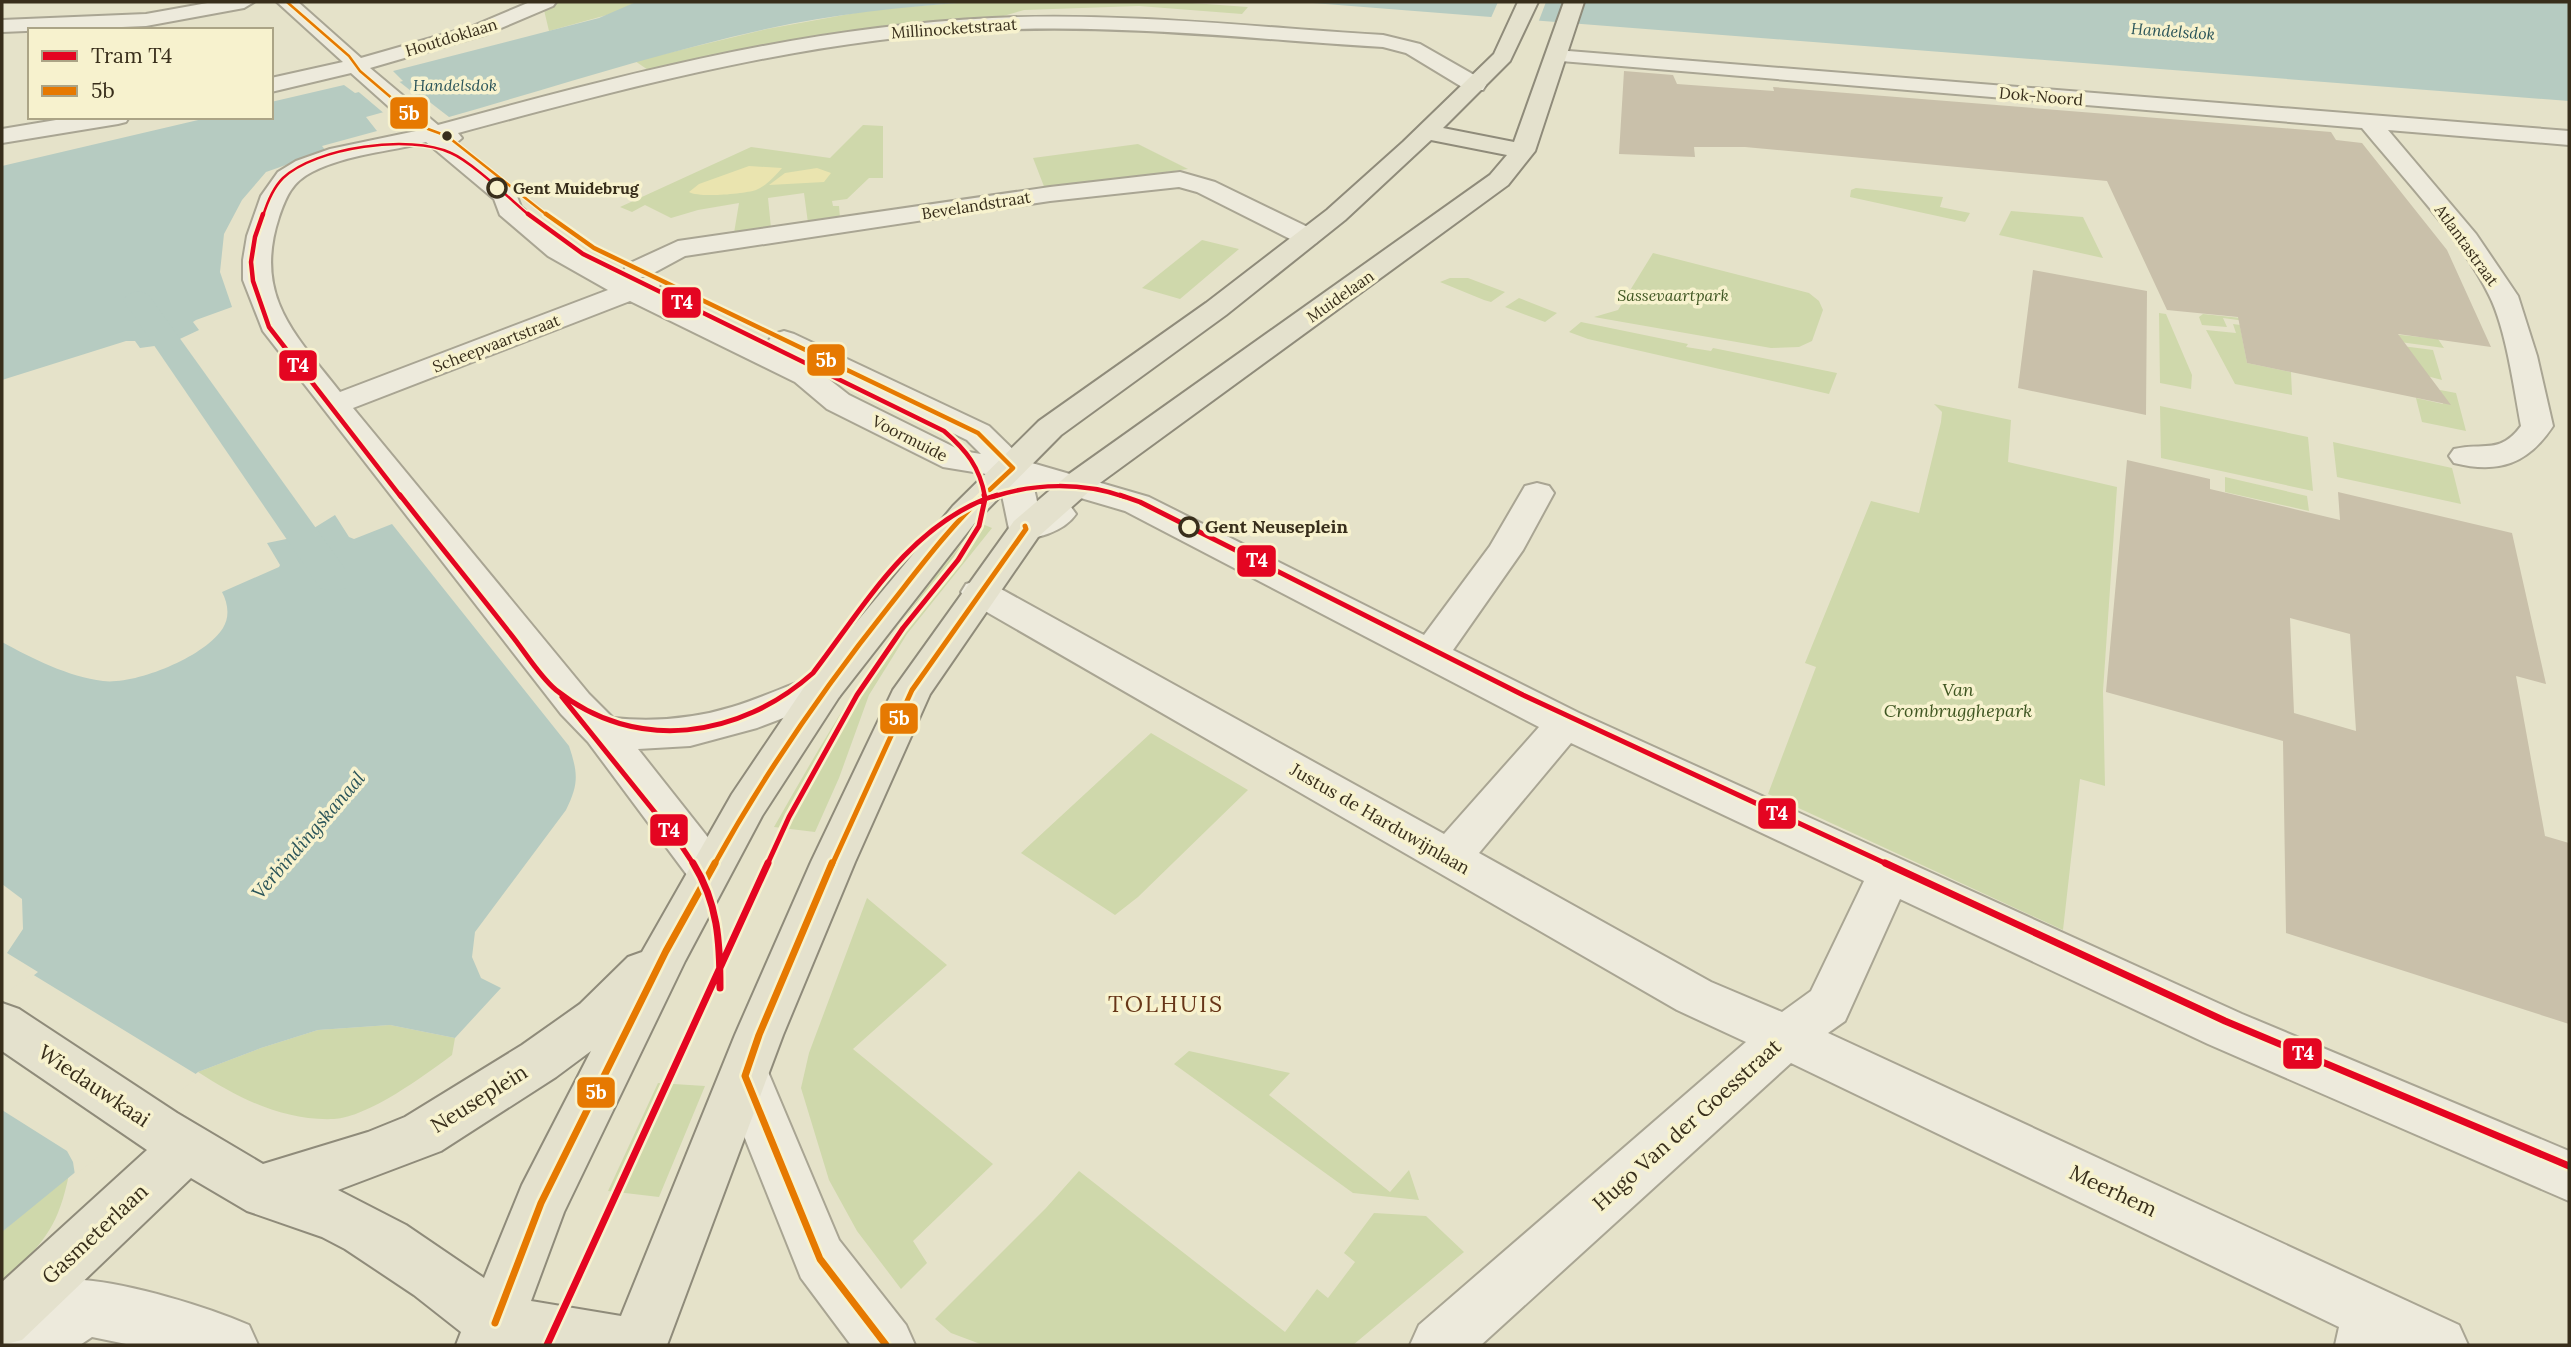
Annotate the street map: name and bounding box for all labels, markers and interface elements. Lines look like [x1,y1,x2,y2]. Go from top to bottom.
street label: Houtdoklaan [402,13,500,61]
street label: Millinocketstraat [890,14,1018,42]
water label: Handelsdok [2130,18,2216,44]
legend [28,28,273,119]
text: Tram T4 [91,42,172,69]
water label: Handelsdok [413,75,497,95]
text: 5b [91,77,115,104]
street label: Dok-Noord [1998,82,2084,110]
line badge: 5b [389,96,429,130]
text: 5b [398,101,420,125]
unlabelled marker [440,129,454,143]
marker: Gent Muidebrug [487,178,507,198]
place label: Gent Muidebrug [513,178,640,198]
street label: Bevelandstraat [920,186,1033,223]
street label: Atlantastraat [2430,200,2504,290]
street label: Muidelaan [1302,265,1378,326]
park label: Sassevaartpark [1617,285,1729,305]
line badge: T4 [661,286,702,319]
text: T4 [671,290,693,314]
street label: Scheepvaartstraat [430,309,563,376]
line badge: 5b [806,343,846,377]
text: 5b [815,348,837,372]
line badge: T4 [278,349,318,382]
text: T4 [287,353,309,377]
street label: Voormuide [868,410,951,466]
place label: Gent Neuseplein [1205,515,1348,538]
marker: Gent Neuseplein [1179,517,1199,537]
line badge: T4 [1236,544,1277,578]
text: T4 [1246,548,1268,572]
park label: Van Crombrugghepark [1884,678,2032,722]
line badge: 5b [879,702,919,735]
text: 5b [888,706,910,730]
street label: Justus de Harduwijnlaan [1285,757,1474,879]
water label: Verbindingskanaal [246,766,370,904]
line badge: T4 [1757,797,1797,830]
text: T4 [1766,801,1788,825]
line badge: T4 [649,813,689,847]
text: T4 [658,818,680,842]
district label: TOLHUIS [1108,989,1224,1018]
street label: Hugo Van der Goesstraat [1587,1032,1787,1216]
line badge: T4 [2282,1037,2323,1070]
street label: Wiedauwkaai [33,1038,155,1133]
text: T4 [2292,1041,2314,1065]
street label: Neuseplein [425,1058,532,1139]
line badge: 5b [576,1076,616,1109]
text: 5b [585,1080,607,1104]
street label: Meerhem [2065,1159,2162,1223]
street label: Gasmeterlaan [36,1177,153,1290]

